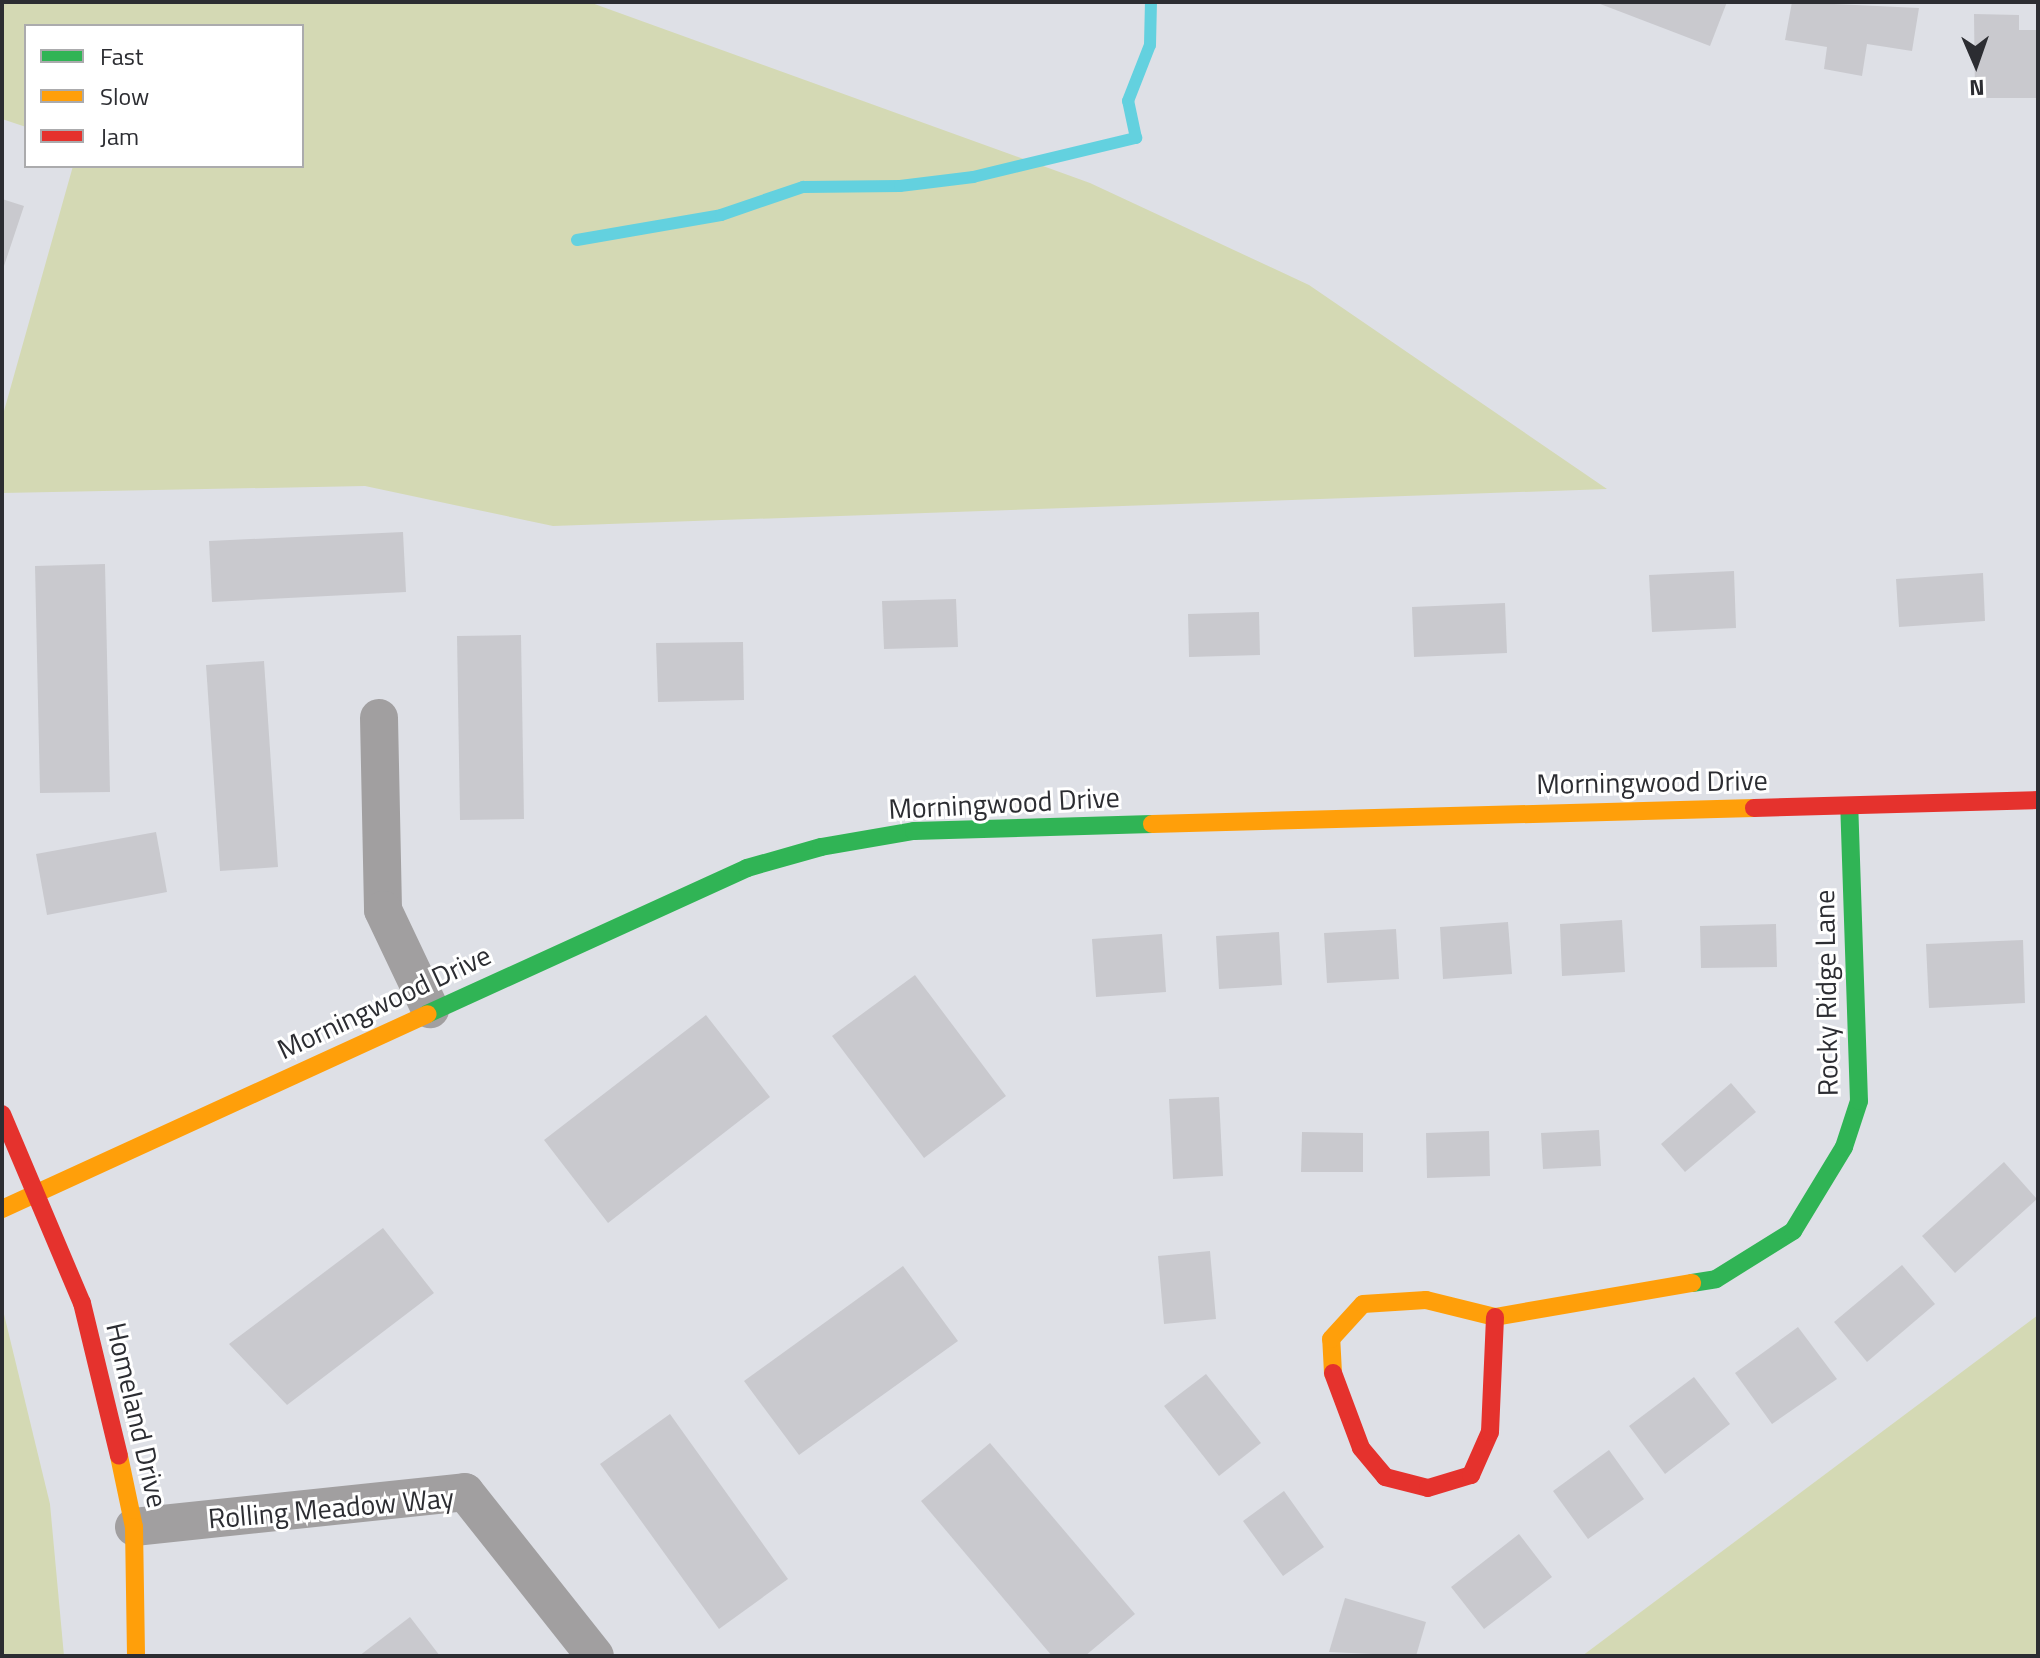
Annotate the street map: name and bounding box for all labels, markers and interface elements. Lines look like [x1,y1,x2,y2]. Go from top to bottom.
legend [24,24,304,168]
north arrow [1936,24,2016,104]
text: Fast [100,38,143,74]
text: N [1969,71,1985,105]
text: Slow [100,78,149,114]
text: Jam [100,118,139,154]
street label: Morningwood Drive [1536,763,1768,801]
street label: Morningwood Drive [888,780,1120,826]
street label: Rocky Ridge Lane [1807,889,1845,1097]
street label: Morningwood Drive [272,938,496,1066]
street label: Homeland Drive [99,1319,175,1511]
street label: Rolling Meadow Way [207,1481,455,1535]

